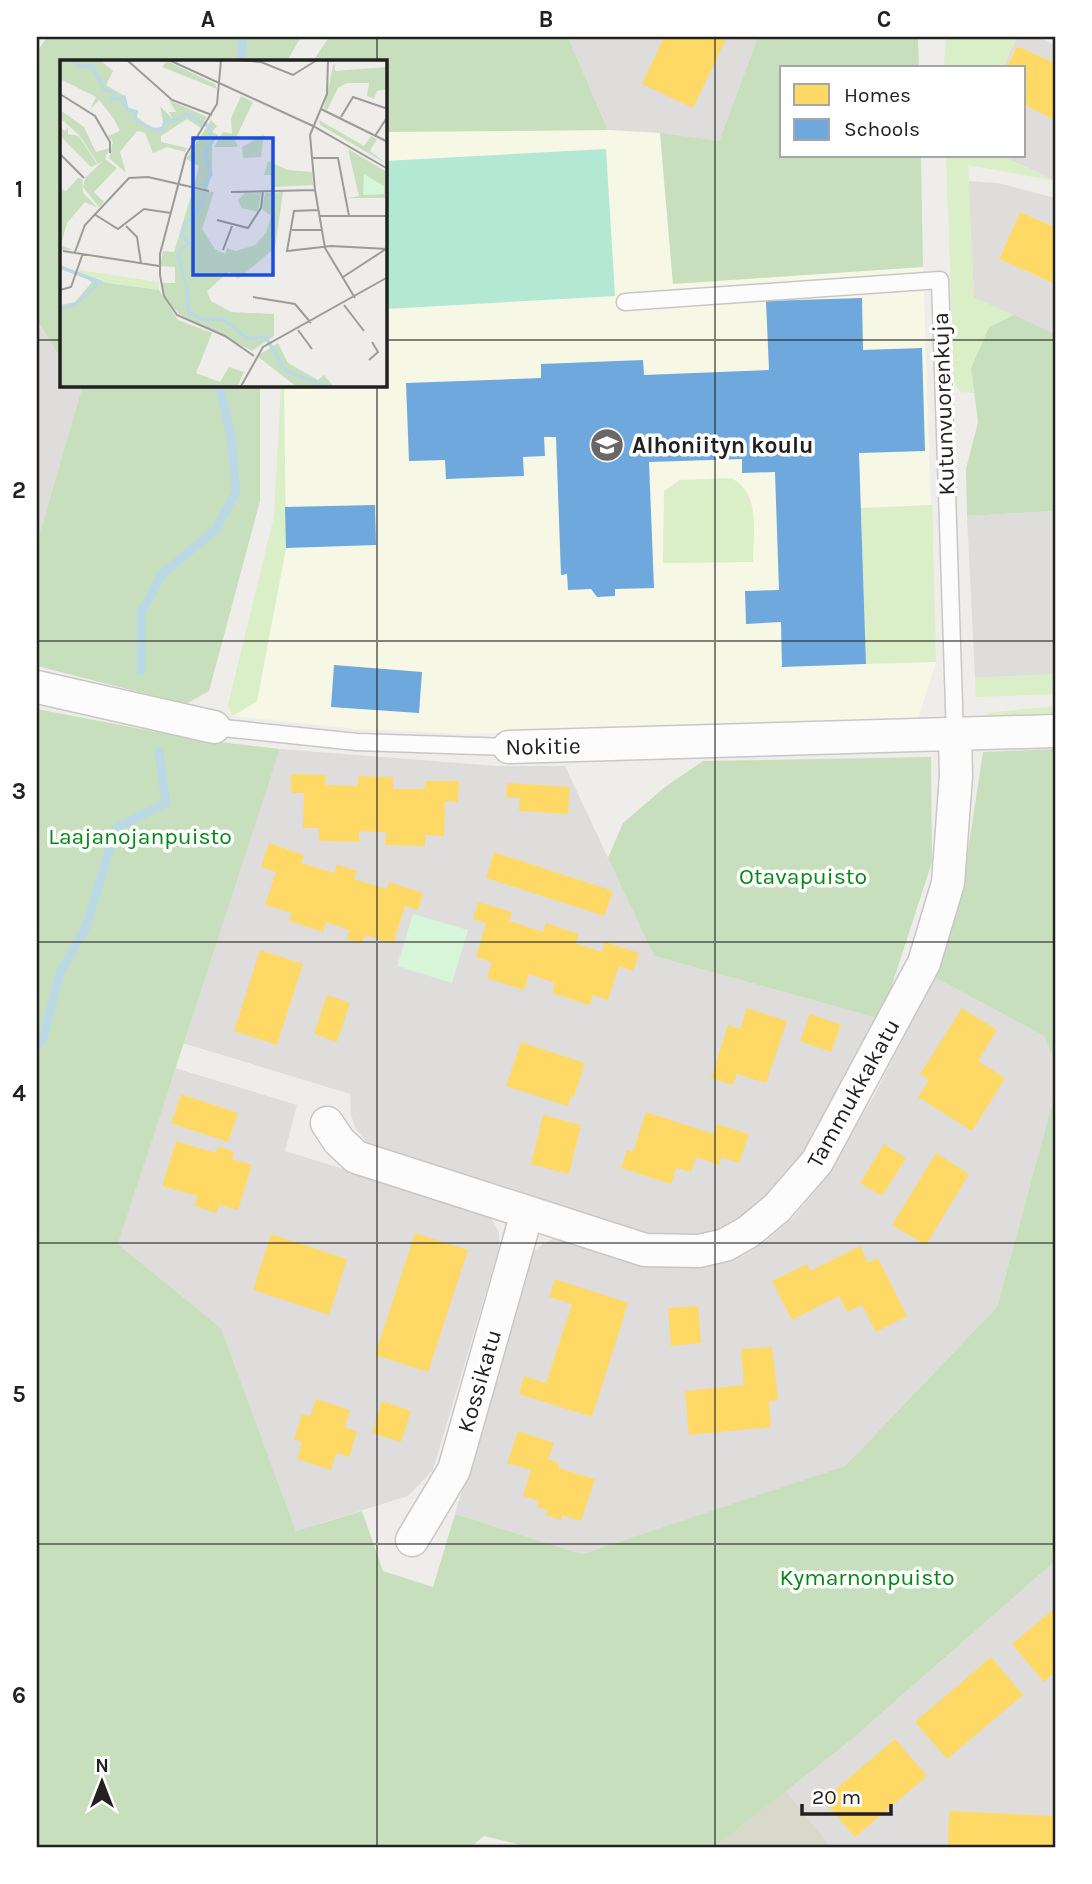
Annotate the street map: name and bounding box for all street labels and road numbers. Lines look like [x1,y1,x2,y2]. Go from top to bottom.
street label: Kutunvuorenkuja [927,312,960,496]
street label: Nokitie [505,732,581,761]
street label: Tammukkakatu [801,1014,905,1172]
street label: Kossikatu [452,1327,507,1436]

